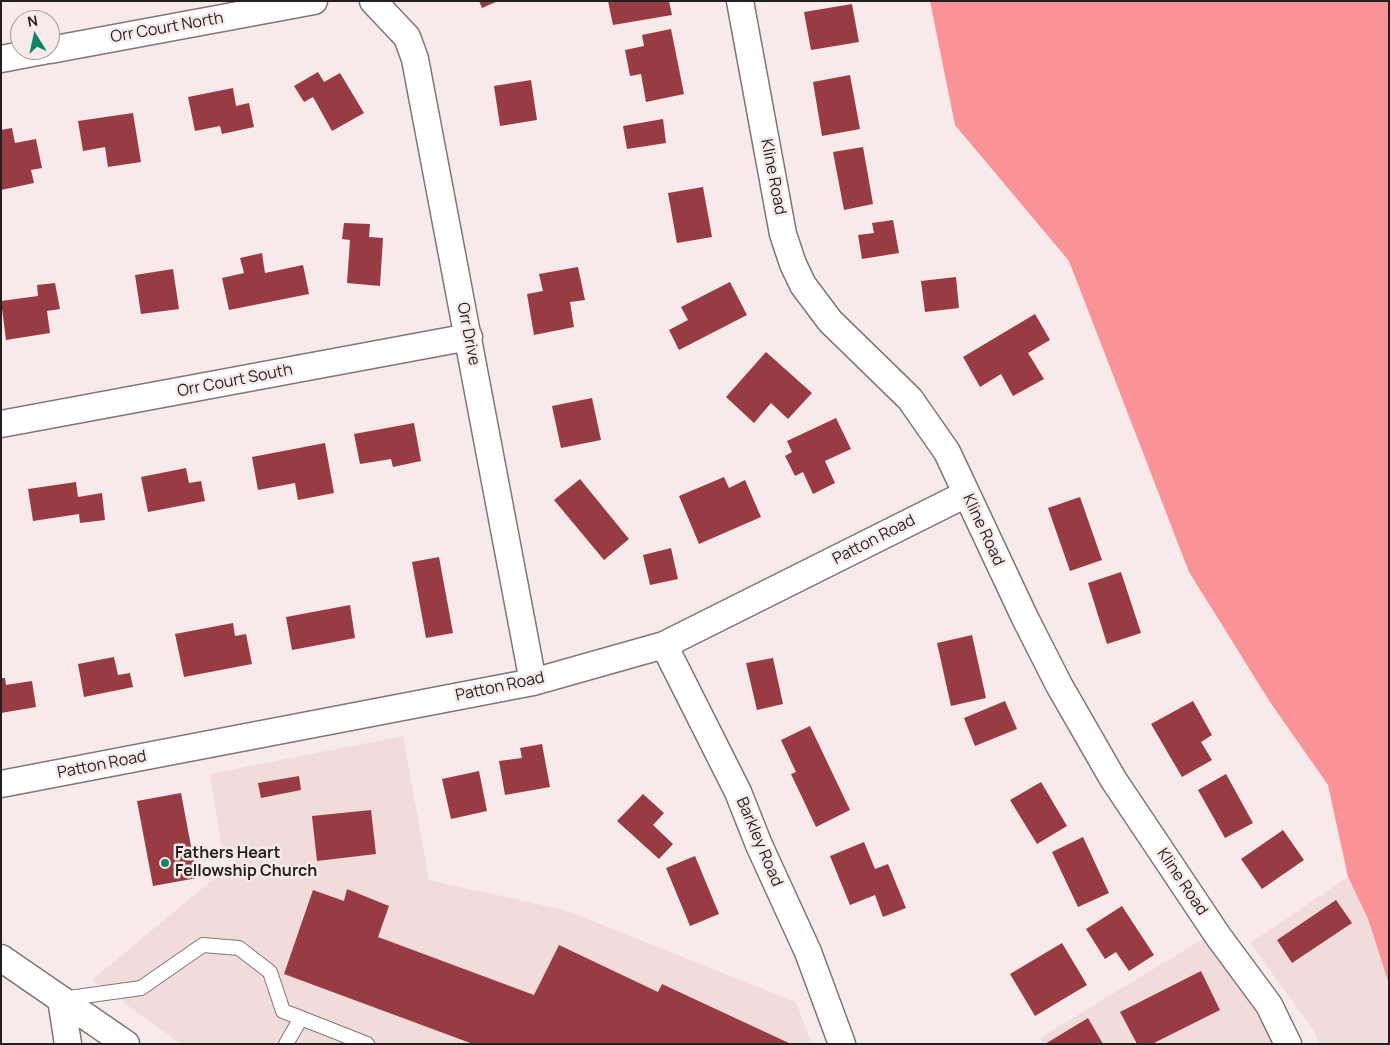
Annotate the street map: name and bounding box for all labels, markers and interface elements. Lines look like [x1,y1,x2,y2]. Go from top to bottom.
street label: Orr Court North [109,9,225,47]
north arrow [10,10,60,60]
text: N [26,10,39,31]
street label: Kline Road [756,137,790,217]
street label: Orr Drive [452,301,484,367]
street label: Orr Court South [176,360,294,402]
street label: Kline Road [958,491,1008,569]
street label: Patton Road [829,511,919,569]
street label: Patton Road [454,668,546,706]
street label: Patton Road [56,747,148,783]
street label: Barkley Road [732,795,786,889]
place label: Fathers Heart Fellowship Church [175,844,317,882]
street label: Kline Road [1153,845,1211,919]
marker: Fathers Heart Fellowship Church [159,857,171,869]

